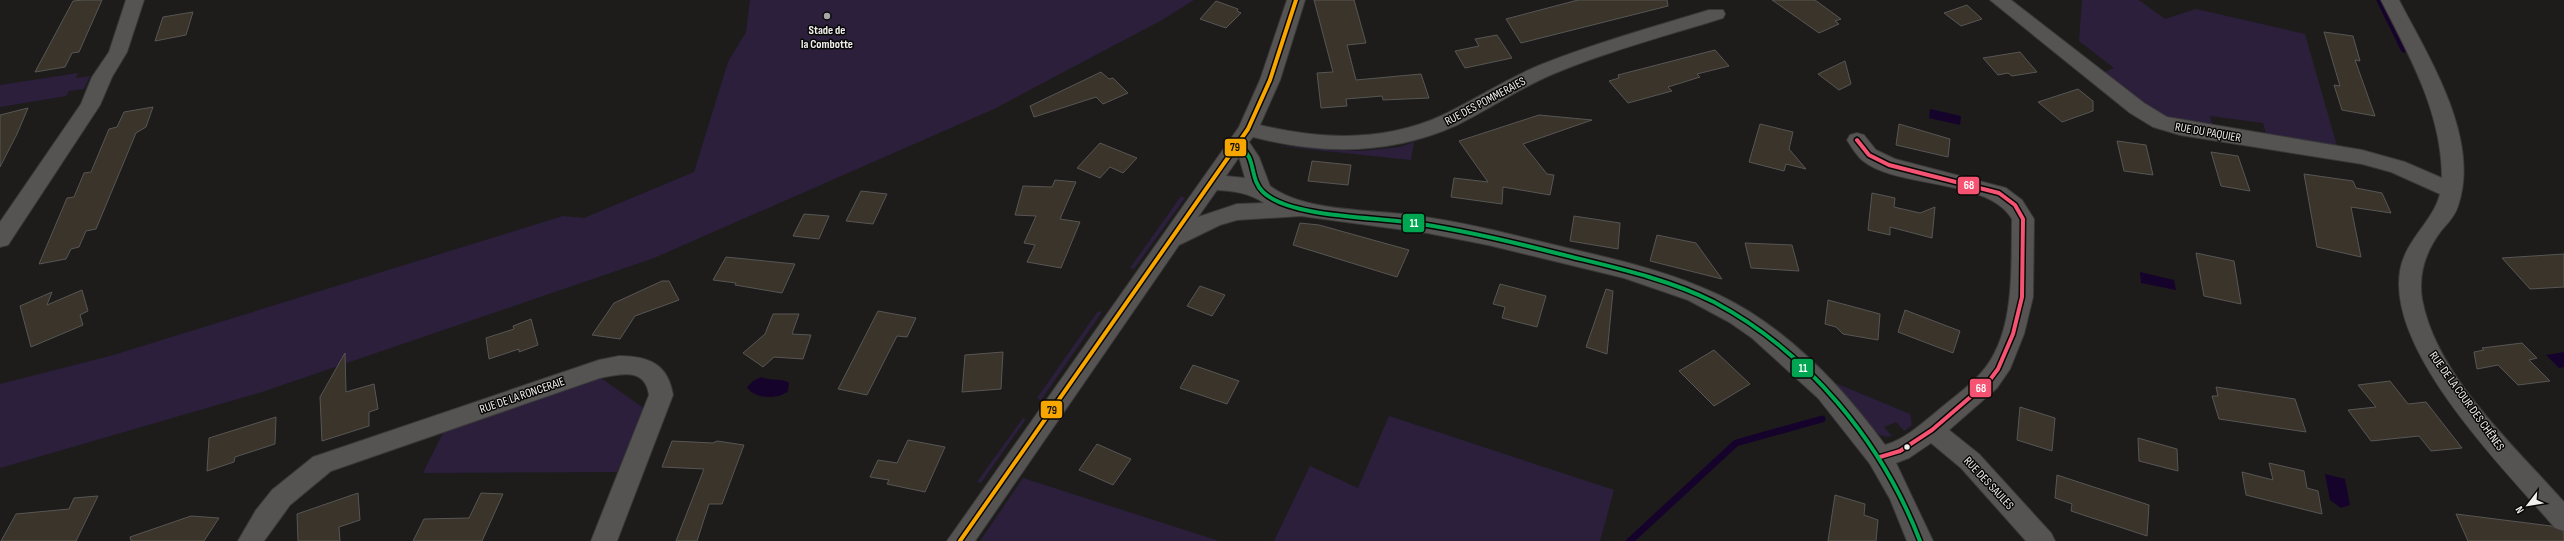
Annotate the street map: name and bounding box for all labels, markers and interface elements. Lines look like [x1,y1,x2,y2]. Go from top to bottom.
marker: Stade de la Combotte [822,11,832,21]
place label: Stade de la Combotte [801,23,853,52]
street label: RUE DES POMMERAIES [1442,74,1528,129]
street label: RUE DU PAQUIER [2174,119,2242,146]
line badge: 79 [1224,138,1247,157]
text: 79 [1230,141,1240,154]
line badge: 68 [1957,176,1980,195]
text: 68 [1964,179,1974,192]
line badge: 11 [1402,213,1425,233]
text: 11 [1410,217,1419,230]
street label: RUE DE LA COUR DES CHÊNES [2426,349,2508,454]
line badge: 11 [1791,358,1814,378]
text: 11 [1799,362,1808,375]
street label: RUE DE LA RONCERAIE [478,374,567,417]
line badge: 68 [1969,378,1992,398]
text: 68 [1976,382,1986,395]
line badge: 79 [1040,400,1063,419]
text: 79 [1047,404,1057,417]
unlabelled marker [1902,442,1912,452]
street label: RUE DES SAULES [1960,454,2017,513]
north arrow [2508,485,2548,525]
text: N [2513,504,2527,516]

